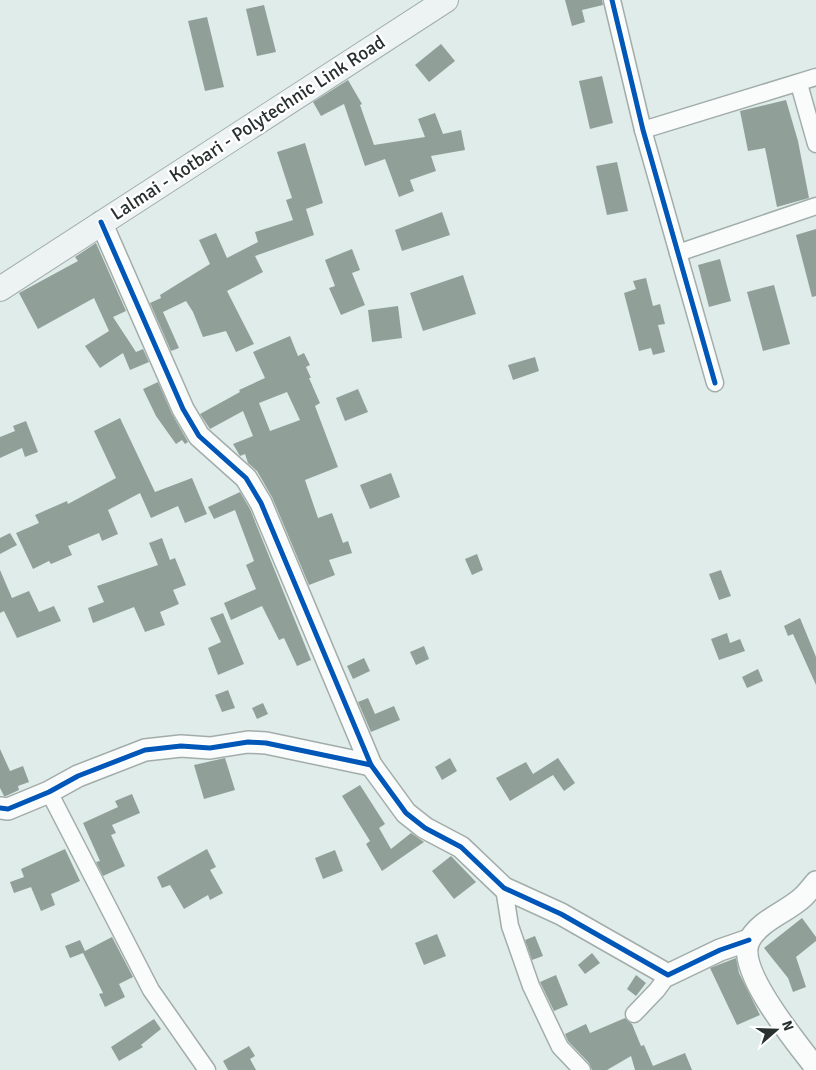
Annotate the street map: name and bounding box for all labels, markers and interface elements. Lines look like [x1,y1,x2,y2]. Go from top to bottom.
street label: Lalmai - Kotbari - Polytechnic Link Road [106,30,390,226]
north arrow [751,1005,801,1055]
text: N [778,1018,797,1033]

